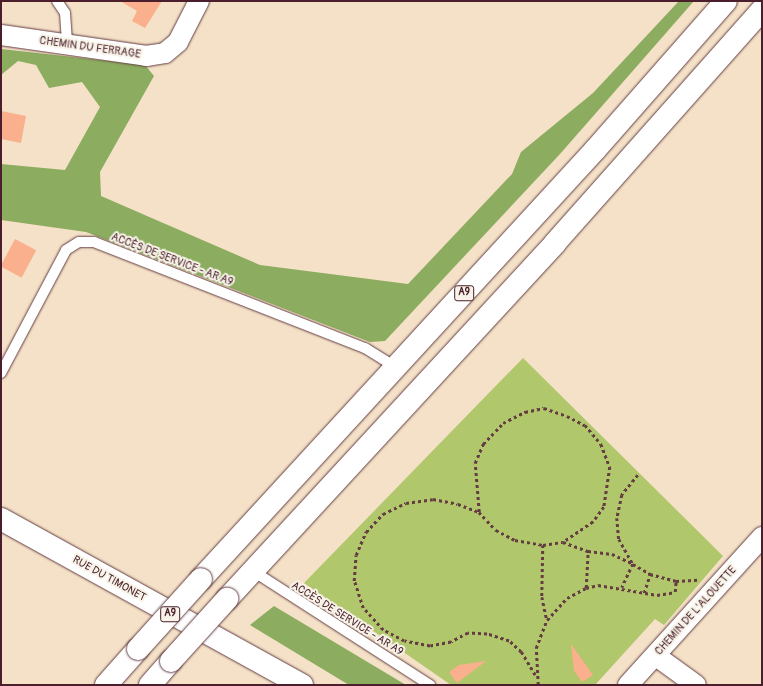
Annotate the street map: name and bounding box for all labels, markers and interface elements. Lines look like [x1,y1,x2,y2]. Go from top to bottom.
street label: CHEMIN DU FERRAGE [39,34,141,62]
street label: ACCÈS DE SERVICE - AR A9 [109,231,235,289]
road number: A9 [454,285,474,301]
street label: RUE DU TIMONET [70,553,148,605]
street label: CHEMIN DE L'ALOUETTE [653,564,739,658]
street label: ACCÈS DE SERVICE - AR A9 [289,579,405,659]
road number: A9 [160,606,180,622]

